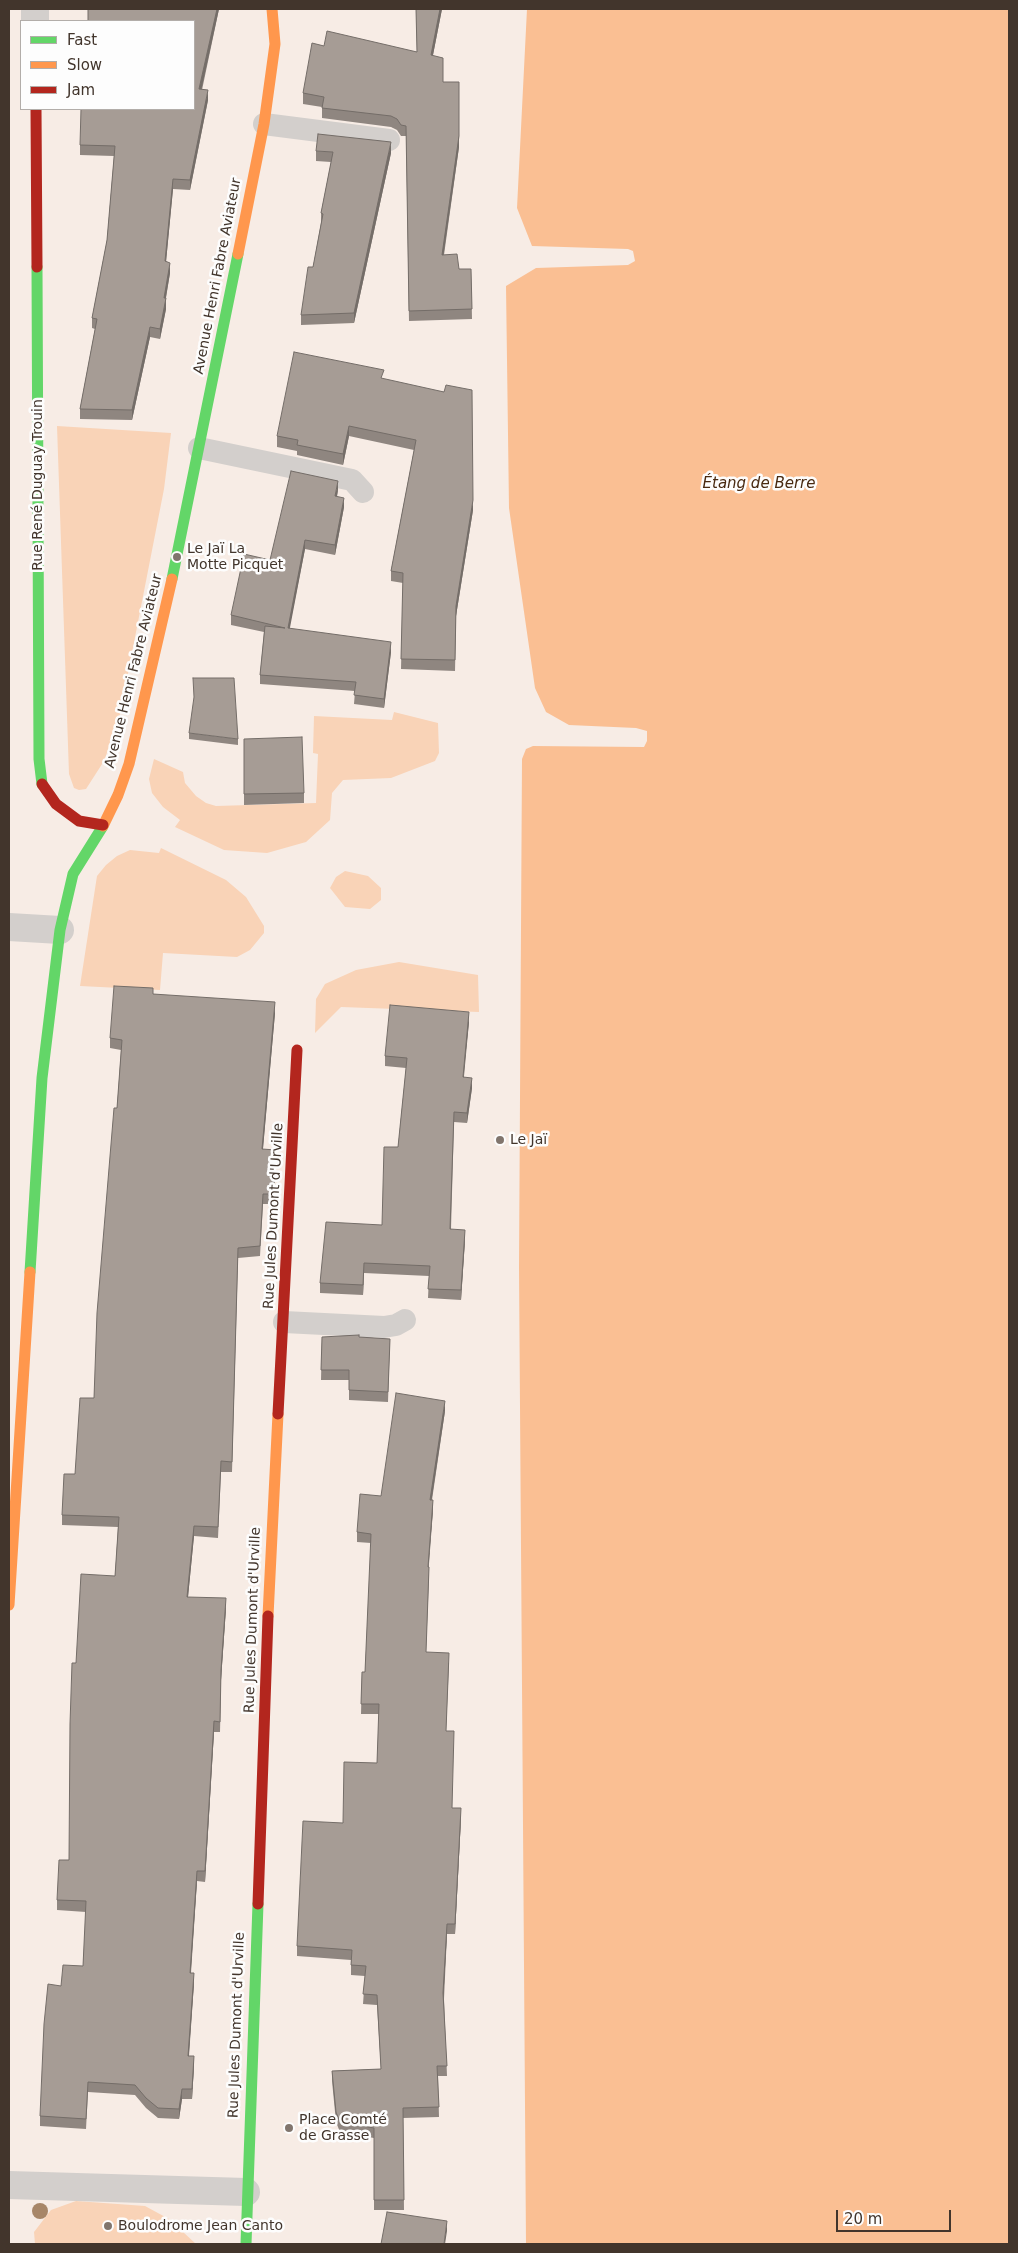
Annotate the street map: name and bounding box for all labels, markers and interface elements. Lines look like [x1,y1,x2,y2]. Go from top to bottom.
legend [20,20,195,110]
text: Fast [67,31,97,49]
text: Slow [67,56,102,74]
text: Jam [67,81,95,99]
street label: Avenue Henri Fabre Aviateur [191,176,245,376]
street label: Rue René Duguay Trouin [30,399,46,571]
water label: Étang de Berre [703,475,815,493]
place label: Le Jaï La Motte Picquet [187,541,283,574]
marker: Le Jaï La Motte Picquet [171,551,183,563]
street label: Avenue Henri Fabre Aviateur [102,572,166,770]
street label: Rue Jules Dumont d'Urville [261,1123,287,1309]
place label: Le Jaï [510,1132,547,1148]
marker: Le Jaï [494,1134,506,1146]
street label: Rue Jules Dumont d'Urville [241,1527,265,1713]
street label: Rue Jules Dumont d'Urville [225,1932,249,2118]
place label: Place Comté de Grasse [299,2112,387,2144]
marker: Place Comté de Grasse [283,2122,295,2134]
scale bar [838,2200,953,2232]
text: 20 m [844,2210,882,2228]
place label: Boulodrome Jean Canto [118,2218,283,2234]
marker: Boulodrome Jean Canto [102,2220,114,2232]

